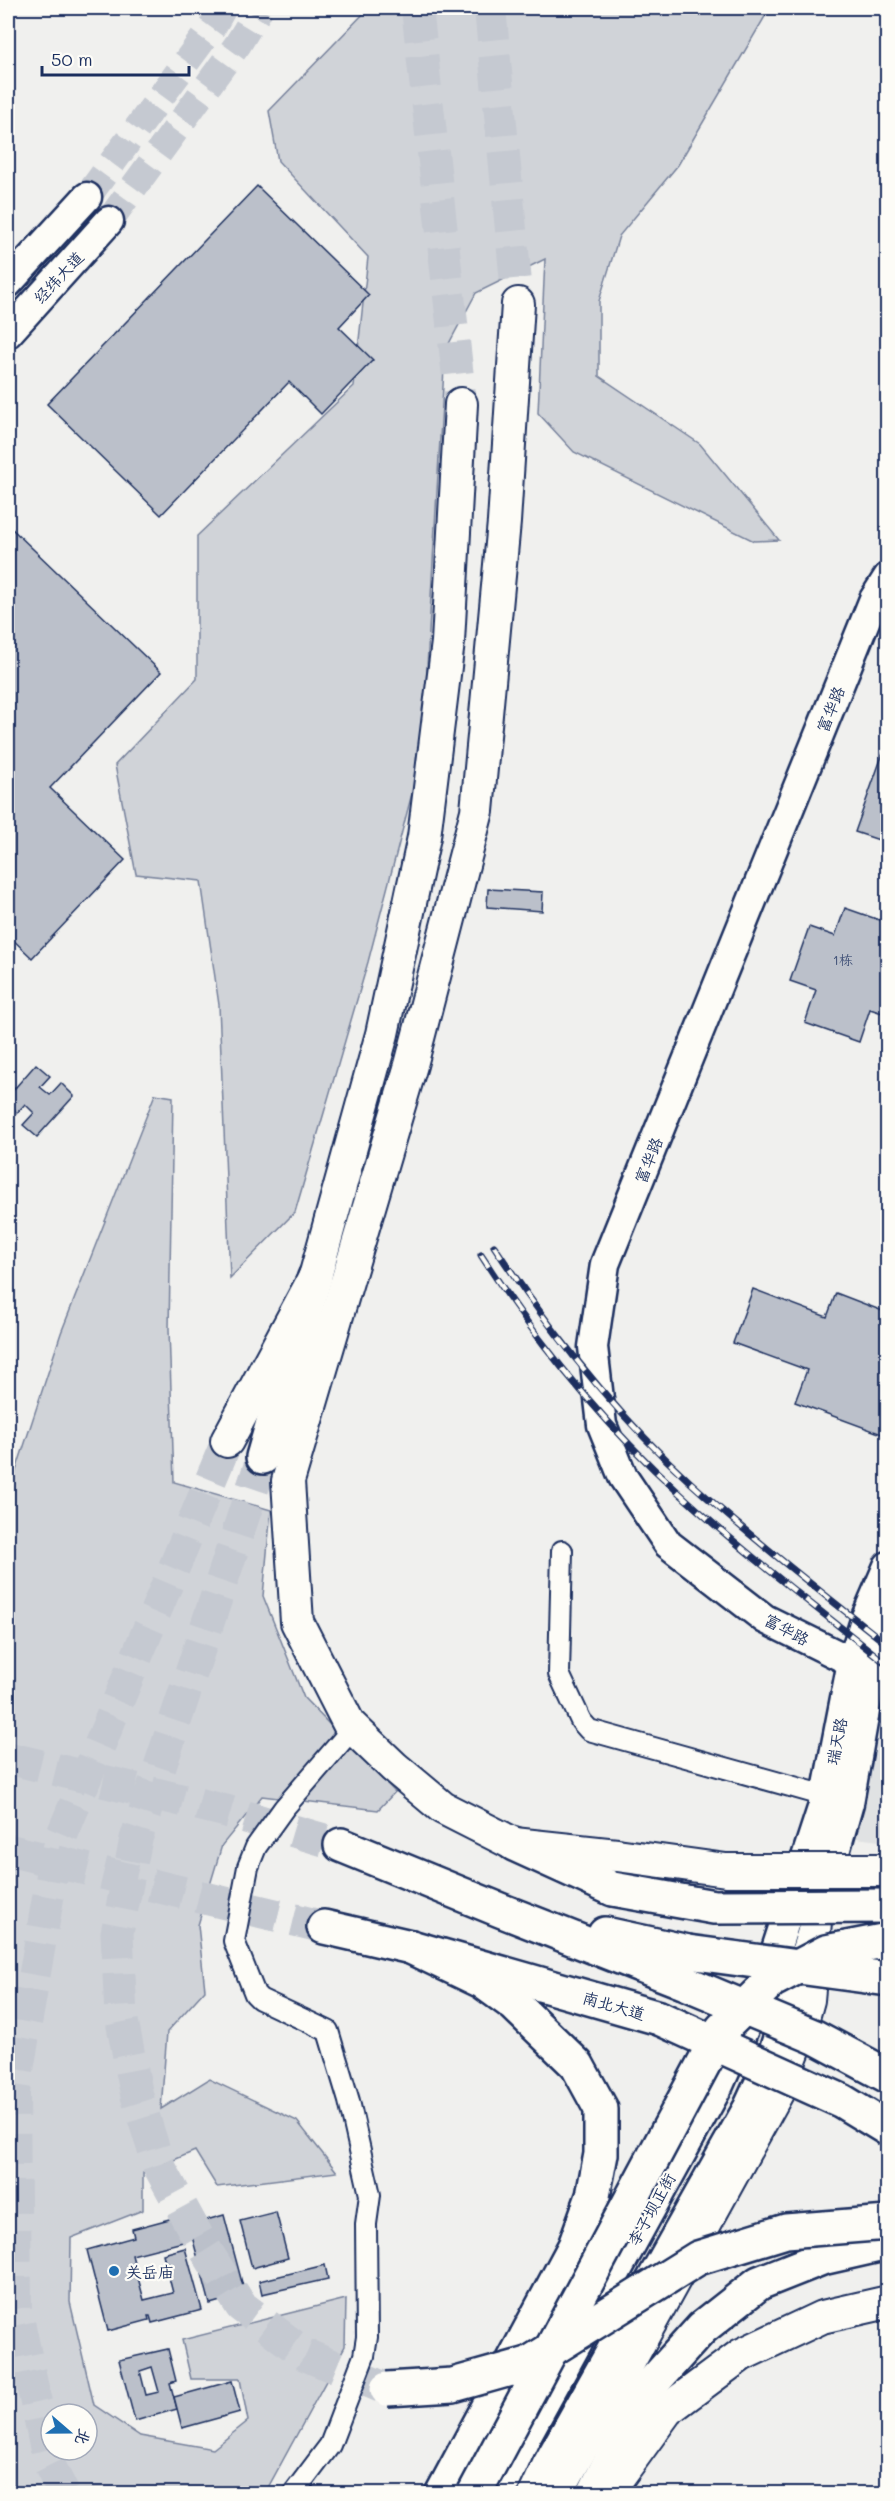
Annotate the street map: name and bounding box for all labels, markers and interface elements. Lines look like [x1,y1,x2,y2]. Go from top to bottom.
scale bar [42,39,189,77]
text: 50 m [51,47,93,71]
street label: 经纬大道 [28,246,88,308]
street label: 富华路 [811,683,849,735]
house number: 1栋 [833,950,853,969]
street label: 富华路 [629,1134,667,1186]
street label: 富华路 [761,1608,813,1650]
street label: 瑞天路 [821,1715,851,1767]
street label: 南北大道 [580,1986,648,2024]
street label: 李子坝正街 [622,2169,680,2249]
place label: 关岳庙 [126,2261,174,2282]
marker: 关岳庙 [107,2264,121,2278]
north arrow [39,2402,99,2462]
text: 北 [71,2426,96,2448]

